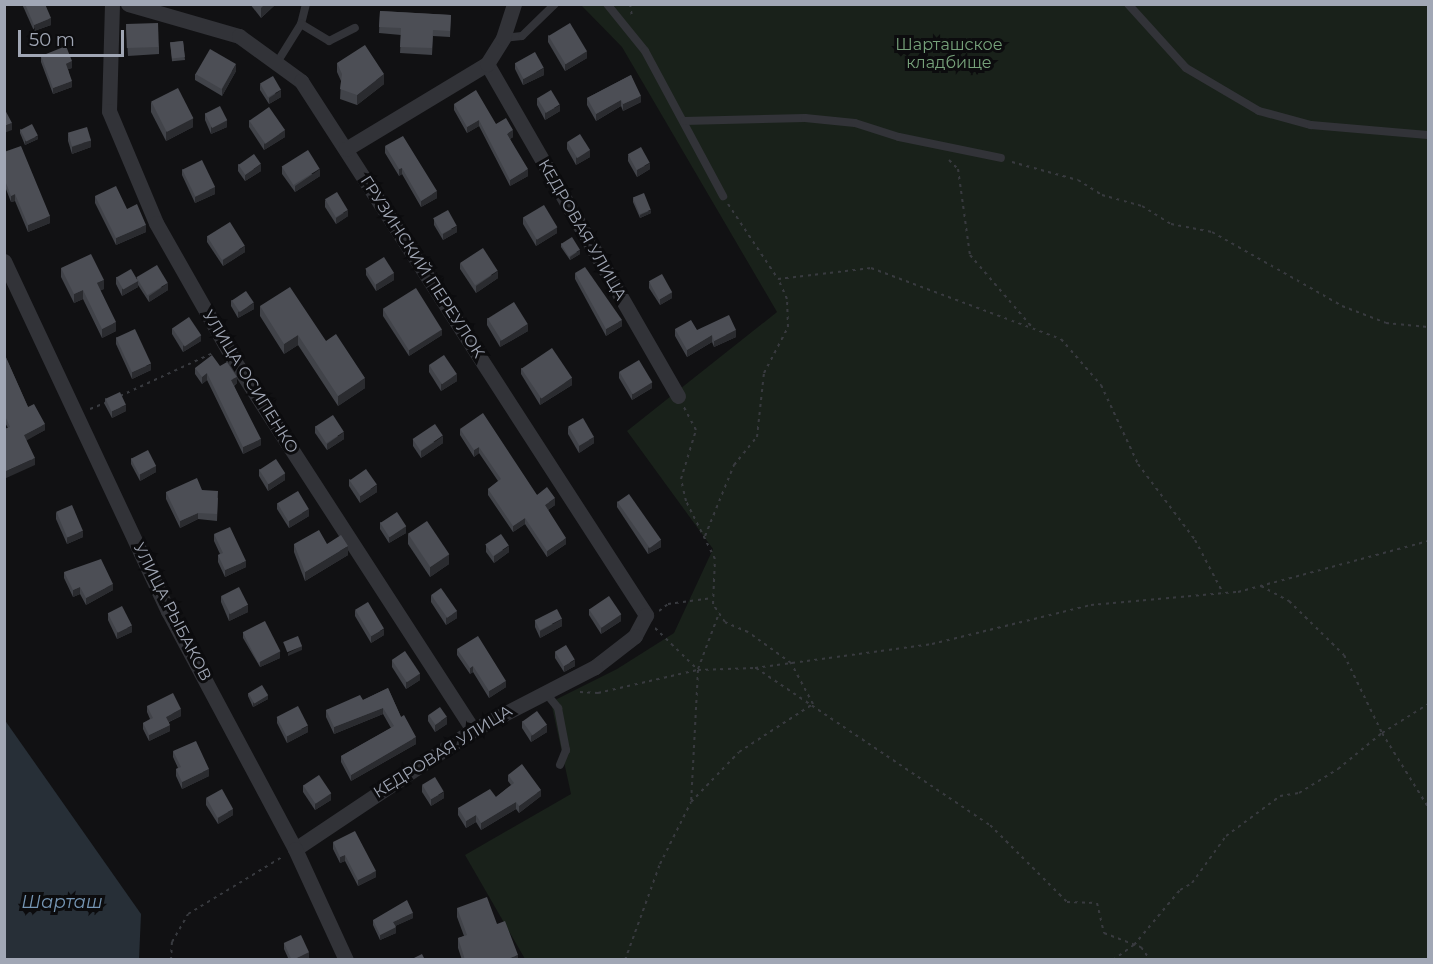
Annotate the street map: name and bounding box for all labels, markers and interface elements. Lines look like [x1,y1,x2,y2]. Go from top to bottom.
scale bar [21,18,128,56]
text: 50 m [29,29,75,51]
park label: Шарташское кладбище [895,35,1003,73]
street label: КЕДРОВАЯ УЛИЦА [534,156,630,304]
street label: ГРУЗИНСКИЙ ПЕРЕУЛОК [356,172,488,362]
street label: УЛИЦА ОСИПЕНКО [198,307,302,457]
street label: УЛИЦА РЫБАКОВ [129,540,215,684]
street label: КЕДРОВАЯ УЛИЦА [370,702,516,802]
water label: Шарташ [21,891,103,913]

